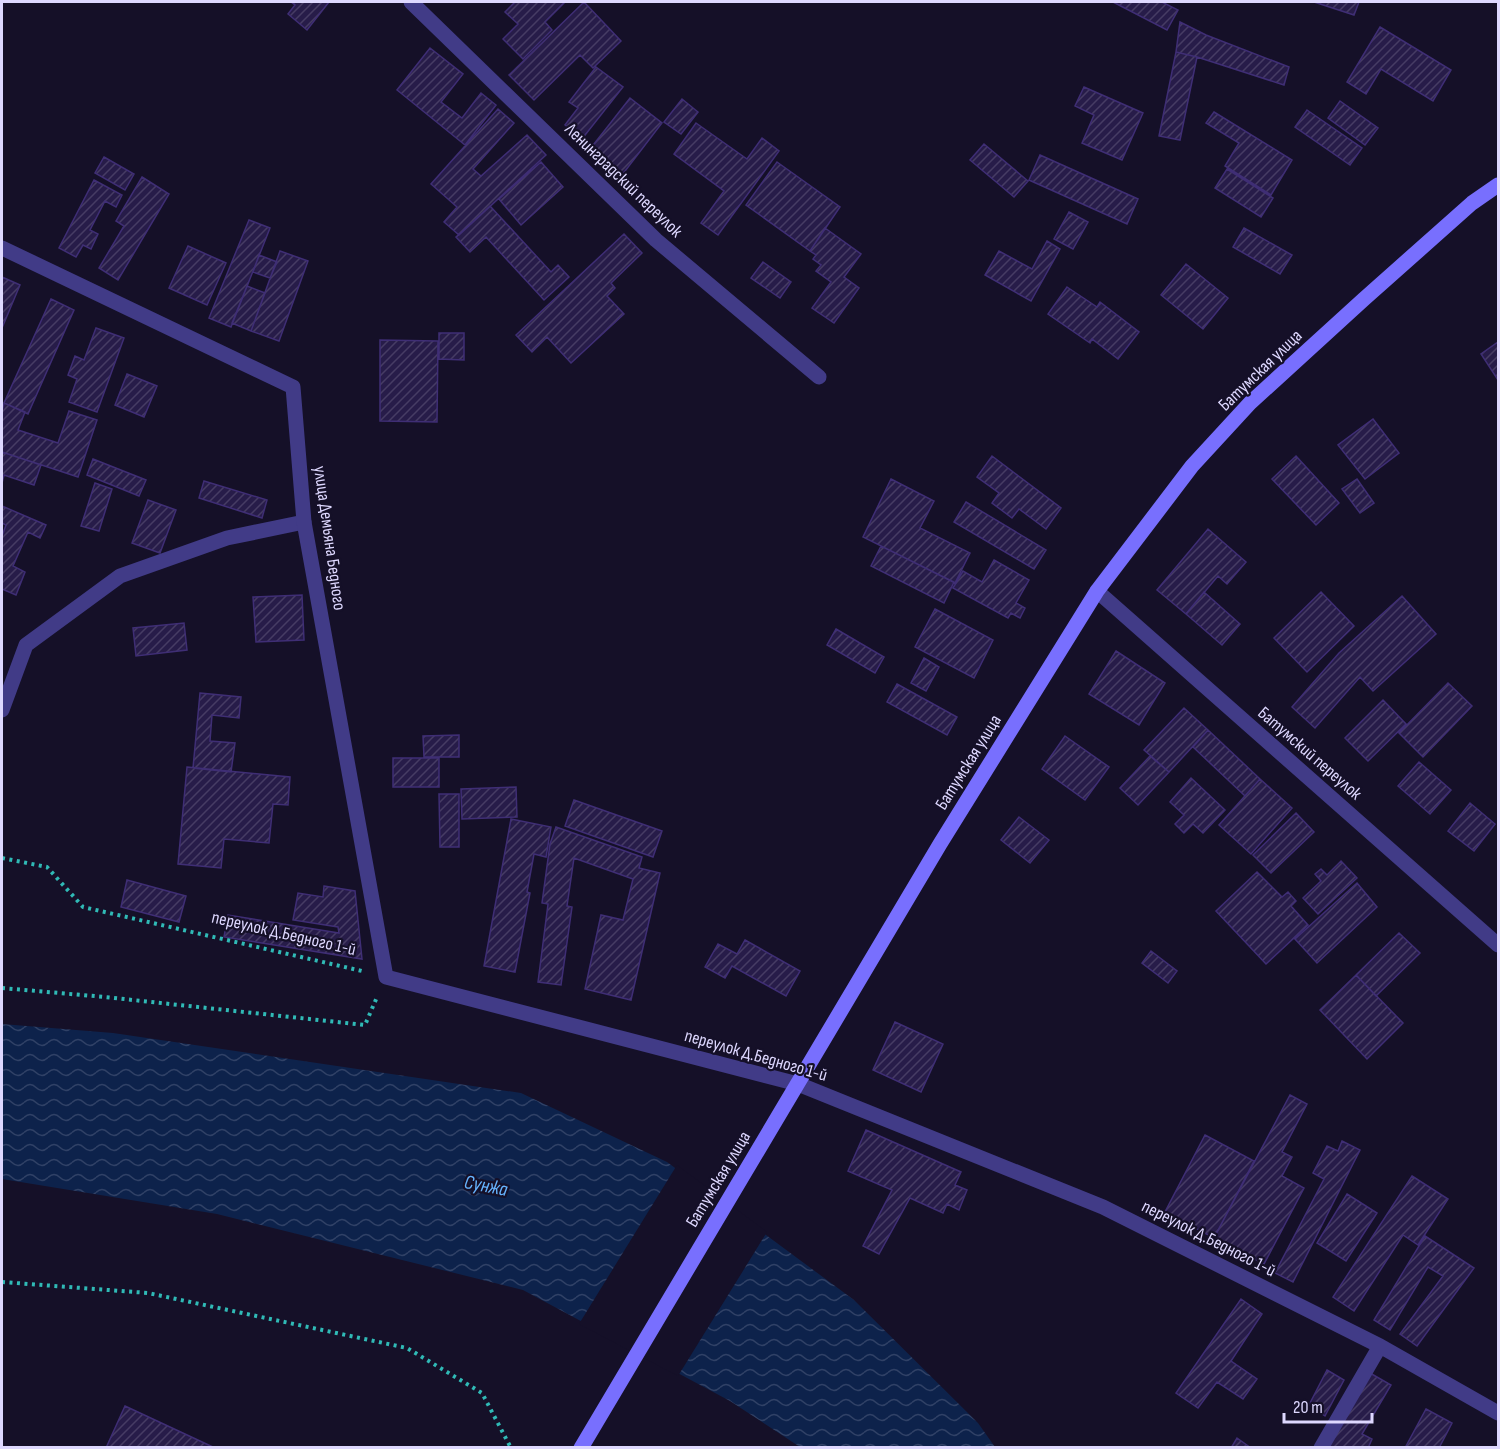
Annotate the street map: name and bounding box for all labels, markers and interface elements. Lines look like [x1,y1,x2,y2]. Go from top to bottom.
street label: Ленинградский переулок [560,118,687,242]
street label: Батумская улица [1214,325,1306,415]
street label: улица Демьяна Бедного [309,464,350,612]
street label: Батумский переулок [1253,702,1366,804]
street label: Батумская улица [931,711,1006,814]
street label: переулок Д.Бедного 1-й [210,907,358,960]
street label: переулок Д.Бедного 1-й [682,1025,830,1086]
street label: Батумская улица [682,1128,755,1231]
water label: Сунжа [462,1170,510,1202]
street label: переулок Д.Бедного 1-й [1138,1196,1279,1281]
scale bar [1284,1386,1372,1424]
text: 20 m [1293,1397,1323,1418]

